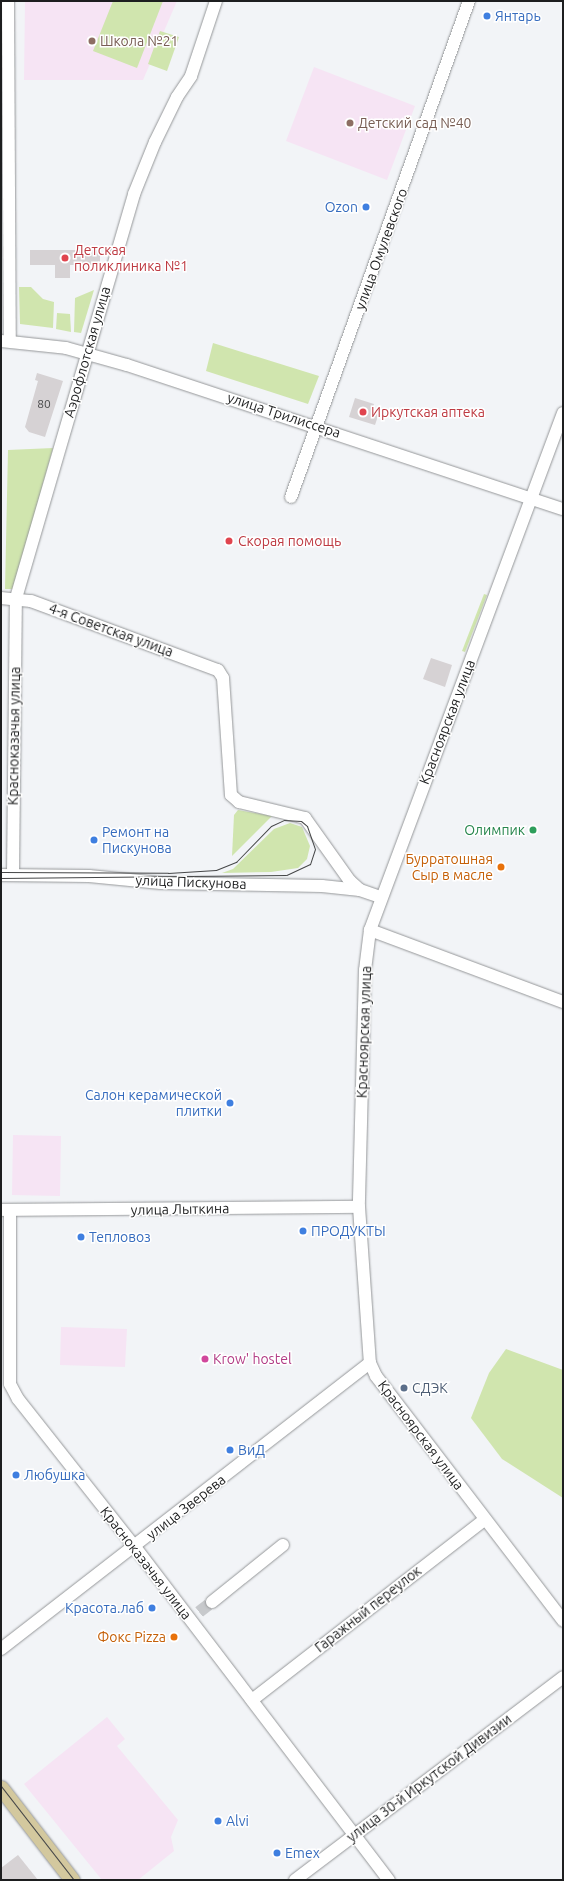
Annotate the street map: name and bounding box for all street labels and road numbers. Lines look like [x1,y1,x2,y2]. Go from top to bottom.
street label: улица Омулевского [351,186,411,312]
street label: Аэрофлотская улица [60,284,114,420]
street label: улица Трилиссера [225,389,343,441]
street label: 4-я Советская улица [47,600,175,660]
street label: Красноярская улица [415,657,479,787]
street label: Красноказачья улица [4,667,24,805]
street label: улица Пискунова [135,872,247,892]
street label: Красноярская улица [353,966,375,1098]
street label: улица Лыткина [131,1200,229,1218]
street label: Красноярская улица [374,1377,468,1493]
street label: улица Зверева [143,1471,229,1543]
street label: Красноказачья улица [97,1503,195,1623]
street label: Гаражный переулок [311,1562,425,1656]
street label: улица 30-й Иркутской Дивизии [343,1710,515,1846]

